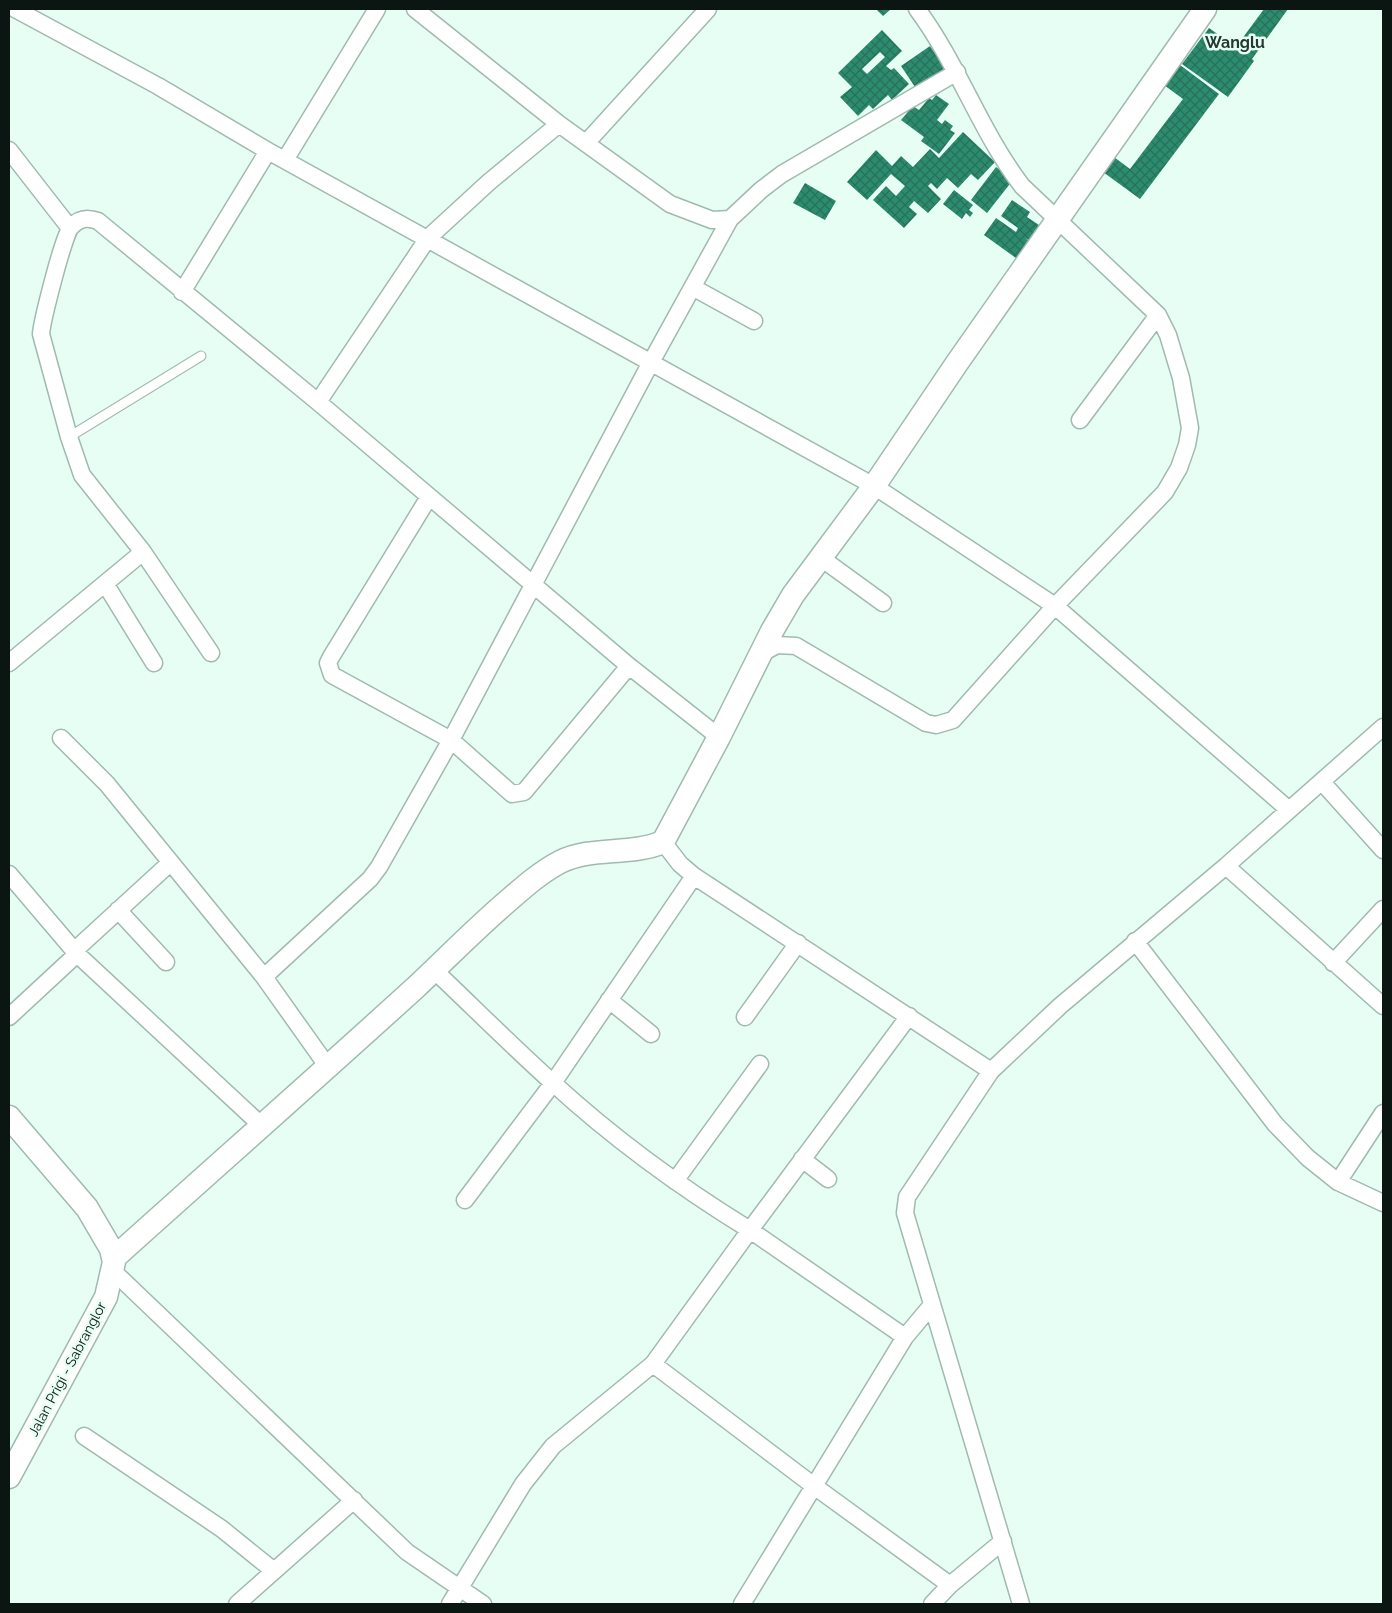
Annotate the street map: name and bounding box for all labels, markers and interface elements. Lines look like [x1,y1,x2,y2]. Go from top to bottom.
district label: Wanglu [1205,33,1265,52]
street label: Jalan Prigi - Sabranglor [25,1299,109,1439]

